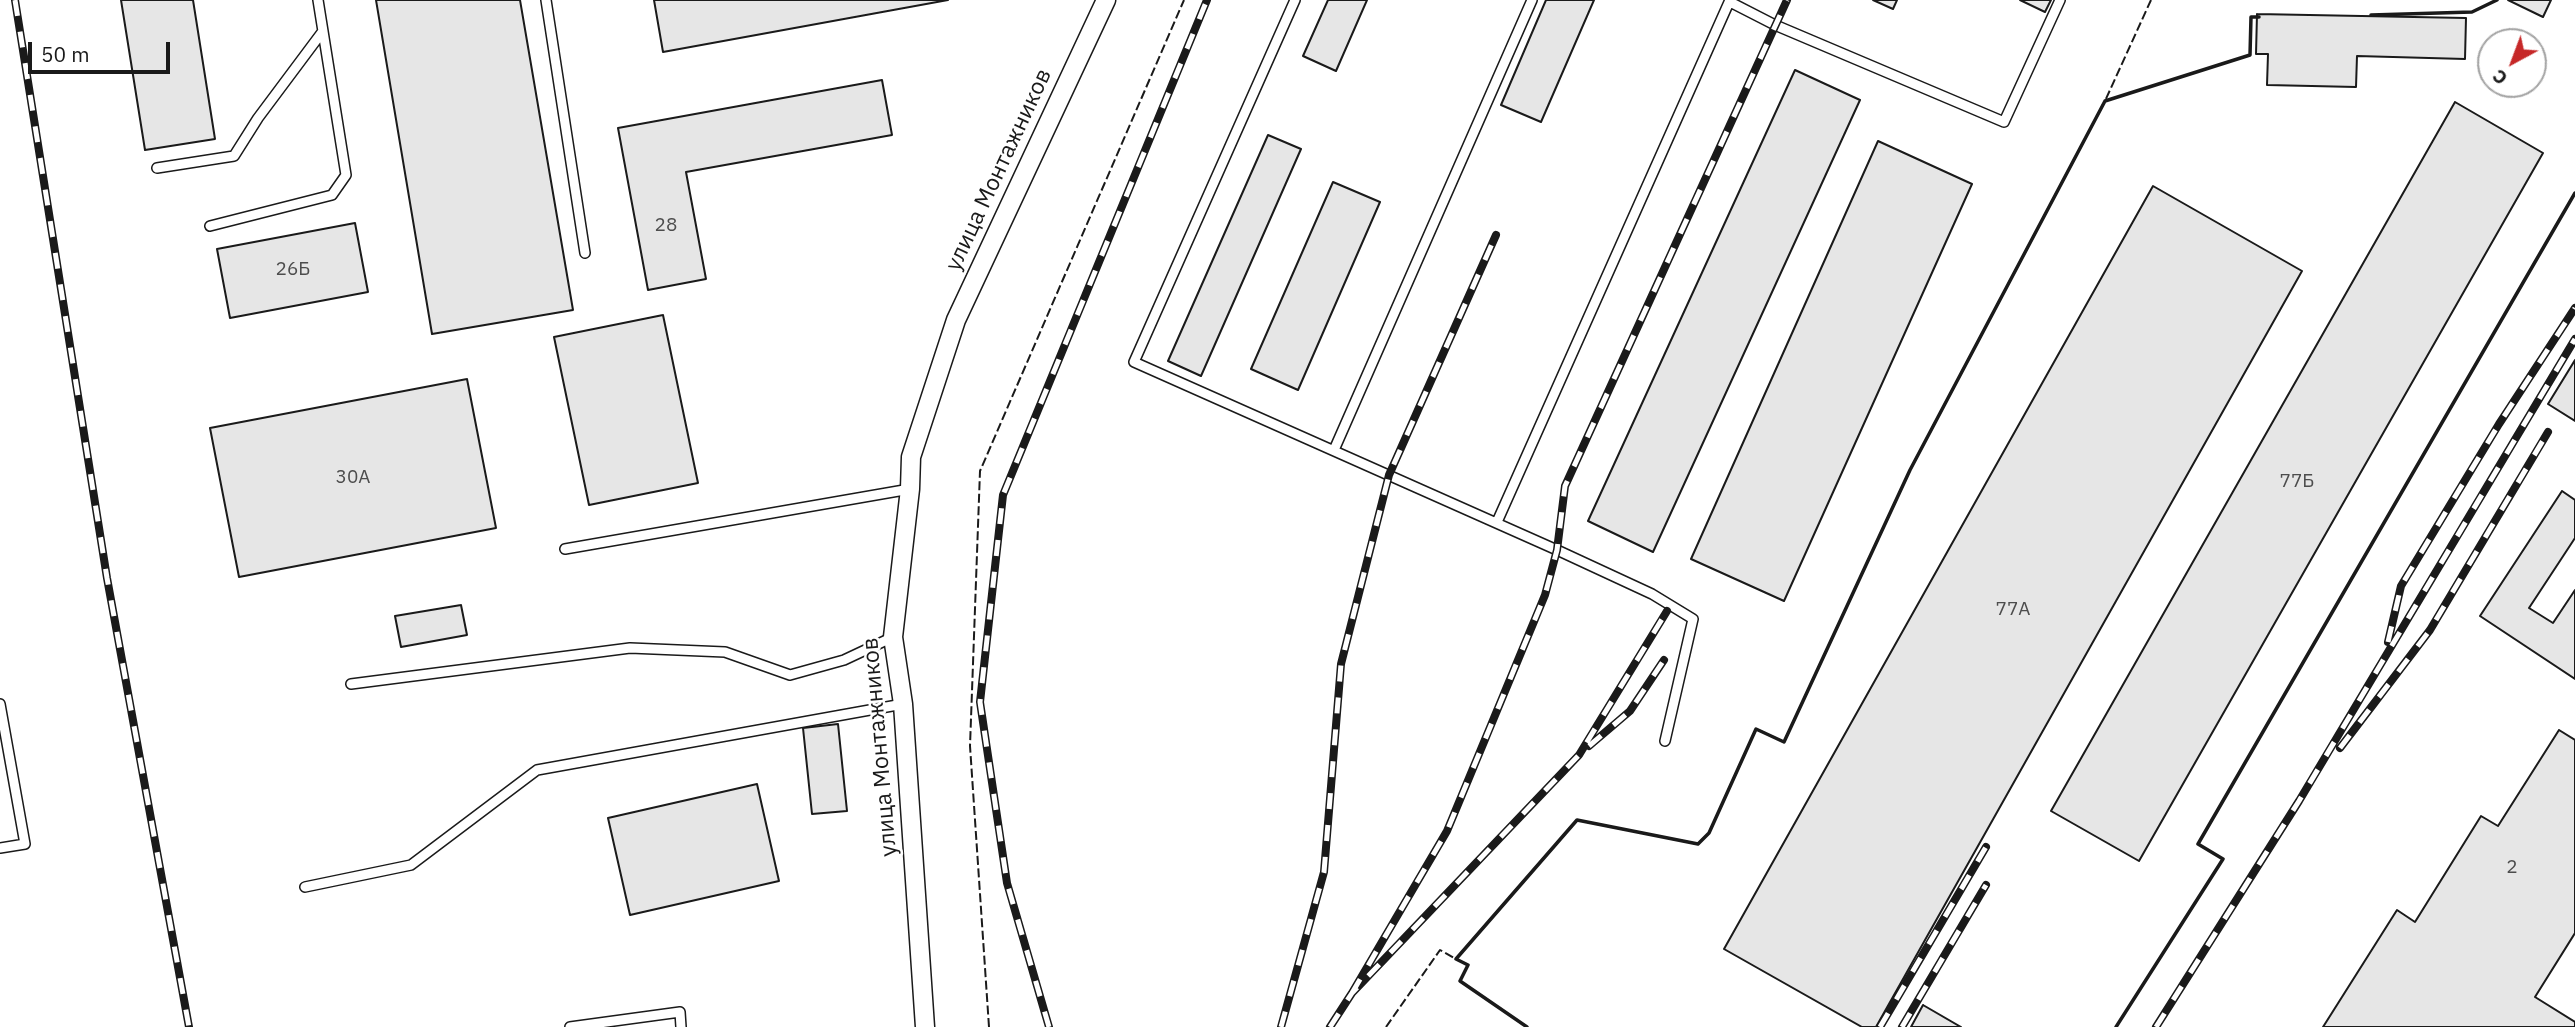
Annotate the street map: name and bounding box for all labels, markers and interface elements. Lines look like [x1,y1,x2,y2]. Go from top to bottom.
scale bar [32,28,173,72]
north arrow [2477,28,2547,98]
text: 50 m [41,40,90,68]
text: С [2487,64,2512,90]
street label: улица Монтажников [940,65,1058,275]
house number: 28 [655,215,677,237]
house number: 26Б [276,259,310,281]
house number: 30А [336,467,370,489]
house number: 77Б [2280,471,2314,493]
house number: 77А [1996,599,2030,621]
street label: улица Монтажников [857,636,903,858]
house number: 2 [2506,857,2518,879]

